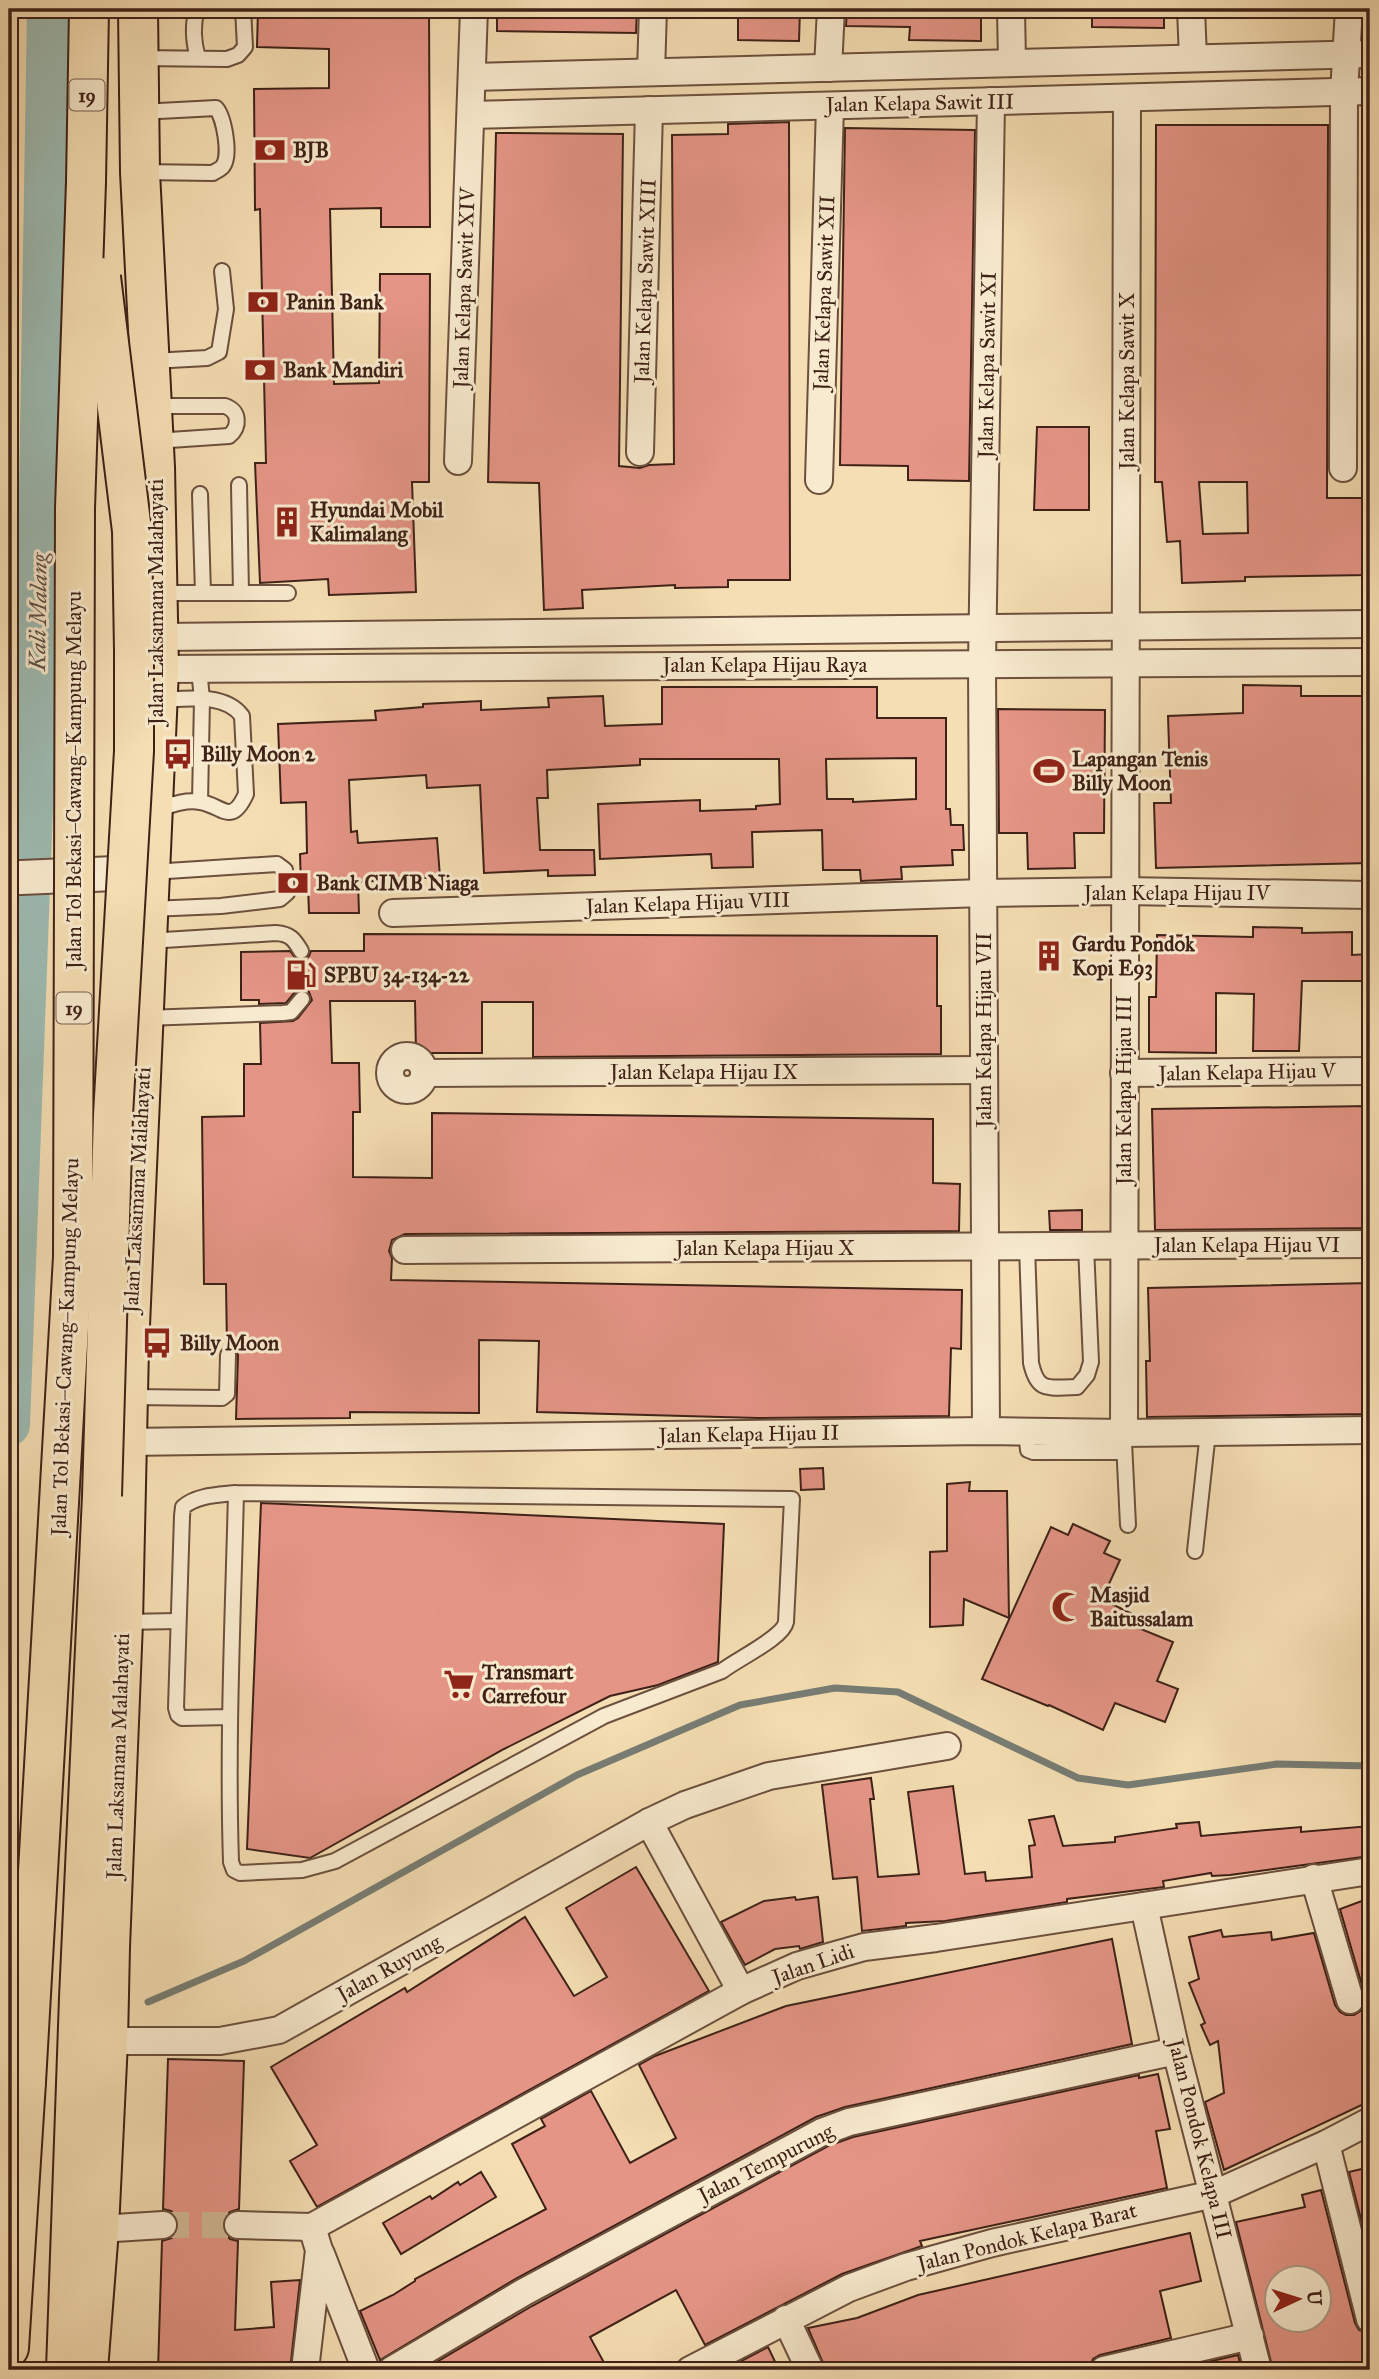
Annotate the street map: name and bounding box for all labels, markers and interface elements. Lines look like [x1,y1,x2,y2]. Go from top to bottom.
road number: 19 [70,80,104,110]
street label: Jalan Kelapa Sawit III [824,88,1014,118]
bank icon: BJB [253,133,287,167]
place label: BJB [293,137,329,164]
street label: Jalan Kelapa Sawit XIII [628,178,662,386]
street label: Jalan Kelapa Sawit XIV [447,186,481,391]
street label: Jalan Kelapa Sawit XII [808,195,840,393]
street label: Jalan Kelapa Sawit XI [972,271,1002,461]
bank icon: Panin Bank [246,285,280,319]
place label: Panin Bank [286,289,385,315]
street label: Jalan Kelapa Sawit X [1114,292,1140,472]
bank icon: Bank Mandiri [243,353,277,387]
place label: Bank Mandiri [283,357,403,383]
street label: Jalan Laksamana Malahayati [143,479,169,727]
place label: Hyundai Mobil Kalimalang [310,497,445,547]
building icon: Hyundai Mobil Kalimalang [270,505,304,539]
water label: Kali Malang [23,552,53,672]
street label: Jalan Tol Bekasi–Cawang–Kampung Melayu [61,591,87,971]
street label: Jalan Kelapa Hijau Raya [661,652,868,678]
bus stop icon: Billy Moon 2 [161,737,195,771]
place label: Billy Moon 2 [201,741,316,767]
place label: Lapangan Tenis Billy Moon [1072,746,1208,796]
sports icon: Lapangan Tenis Billy Moon [1032,754,1066,788]
bank icon: Bank CIMB Niaga [276,866,310,900]
place label: Bank CIMB Niaga [316,870,480,896]
street label: Jalan Kelapa Hijau IV [1082,880,1272,906]
street label: Jalan Kelapa Hijau VIII [583,886,791,920]
place label: Gardu Pondok Kopi E93 [1072,931,1196,981]
street label: Jalan Kelapa Hijau VII [971,932,997,1130]
building icon: Gardu Pondok Kopi E93 [1032,939,1066,973]
fuel station icon: SPBU 34-134-22 [284,958,318,992]
place label: SPBU 34-134-22 [324,962,470,988]
road number: 19 [56,992,92,1024]
street label: Jalan Kelapa Hijau III [1111,995,1137,1187]
street label: Jalan Kelapa Hijau V [1156,1057,1337,1087]
street label: Jalan Kelapa Hijau IX [608,1059,798,1085]
street label: Jalan Laksamana Malahayati [117,1066,156,1316]
street label: Jalan Tol Bekasi–Cawang–Kampung Melayu [45,1157,85,1539]
street label: Jalan Kelapa Hijau VI [1152,1232,1340,1258]
street label: Jalan Kelapa Hijau X [673,1235,855,1261]
bus stop icon: Billy Moon [140,1326,174,1360]
place label: Billy Moon [180,1330,280,1356]
street label: Jalan Kelapa Hijau II [656,1419,840,1449]
place label: Masjid Baitussalam [1090,1582,1194,1632]
mosque icon: Masjid Baitussalam [1050,1590,1084,1624]
street label: Jalan Laksamana Malahayati [101,1632,135,1882]
place label: Transmart Carrefour [481,1659,574,1709]
supermarket icon: Transmart Carrefour [442,1667,476,1701]
street label: Jalan Ruyung [331,1929,446,2008]
street label: Jalan Lidi [767,1938,858,1991]
street label: Jalan Pondok Kelapa III [1162,2034,1237,2242]
street label: Jalan Tempurung [692,2118,838,2209]
street label: Jalan Pondok Kelapa Barat [913,2197,1140,2277]
north arrow [1264,2264,1334,2334]
text: U [1302,2290,1327,2307]

